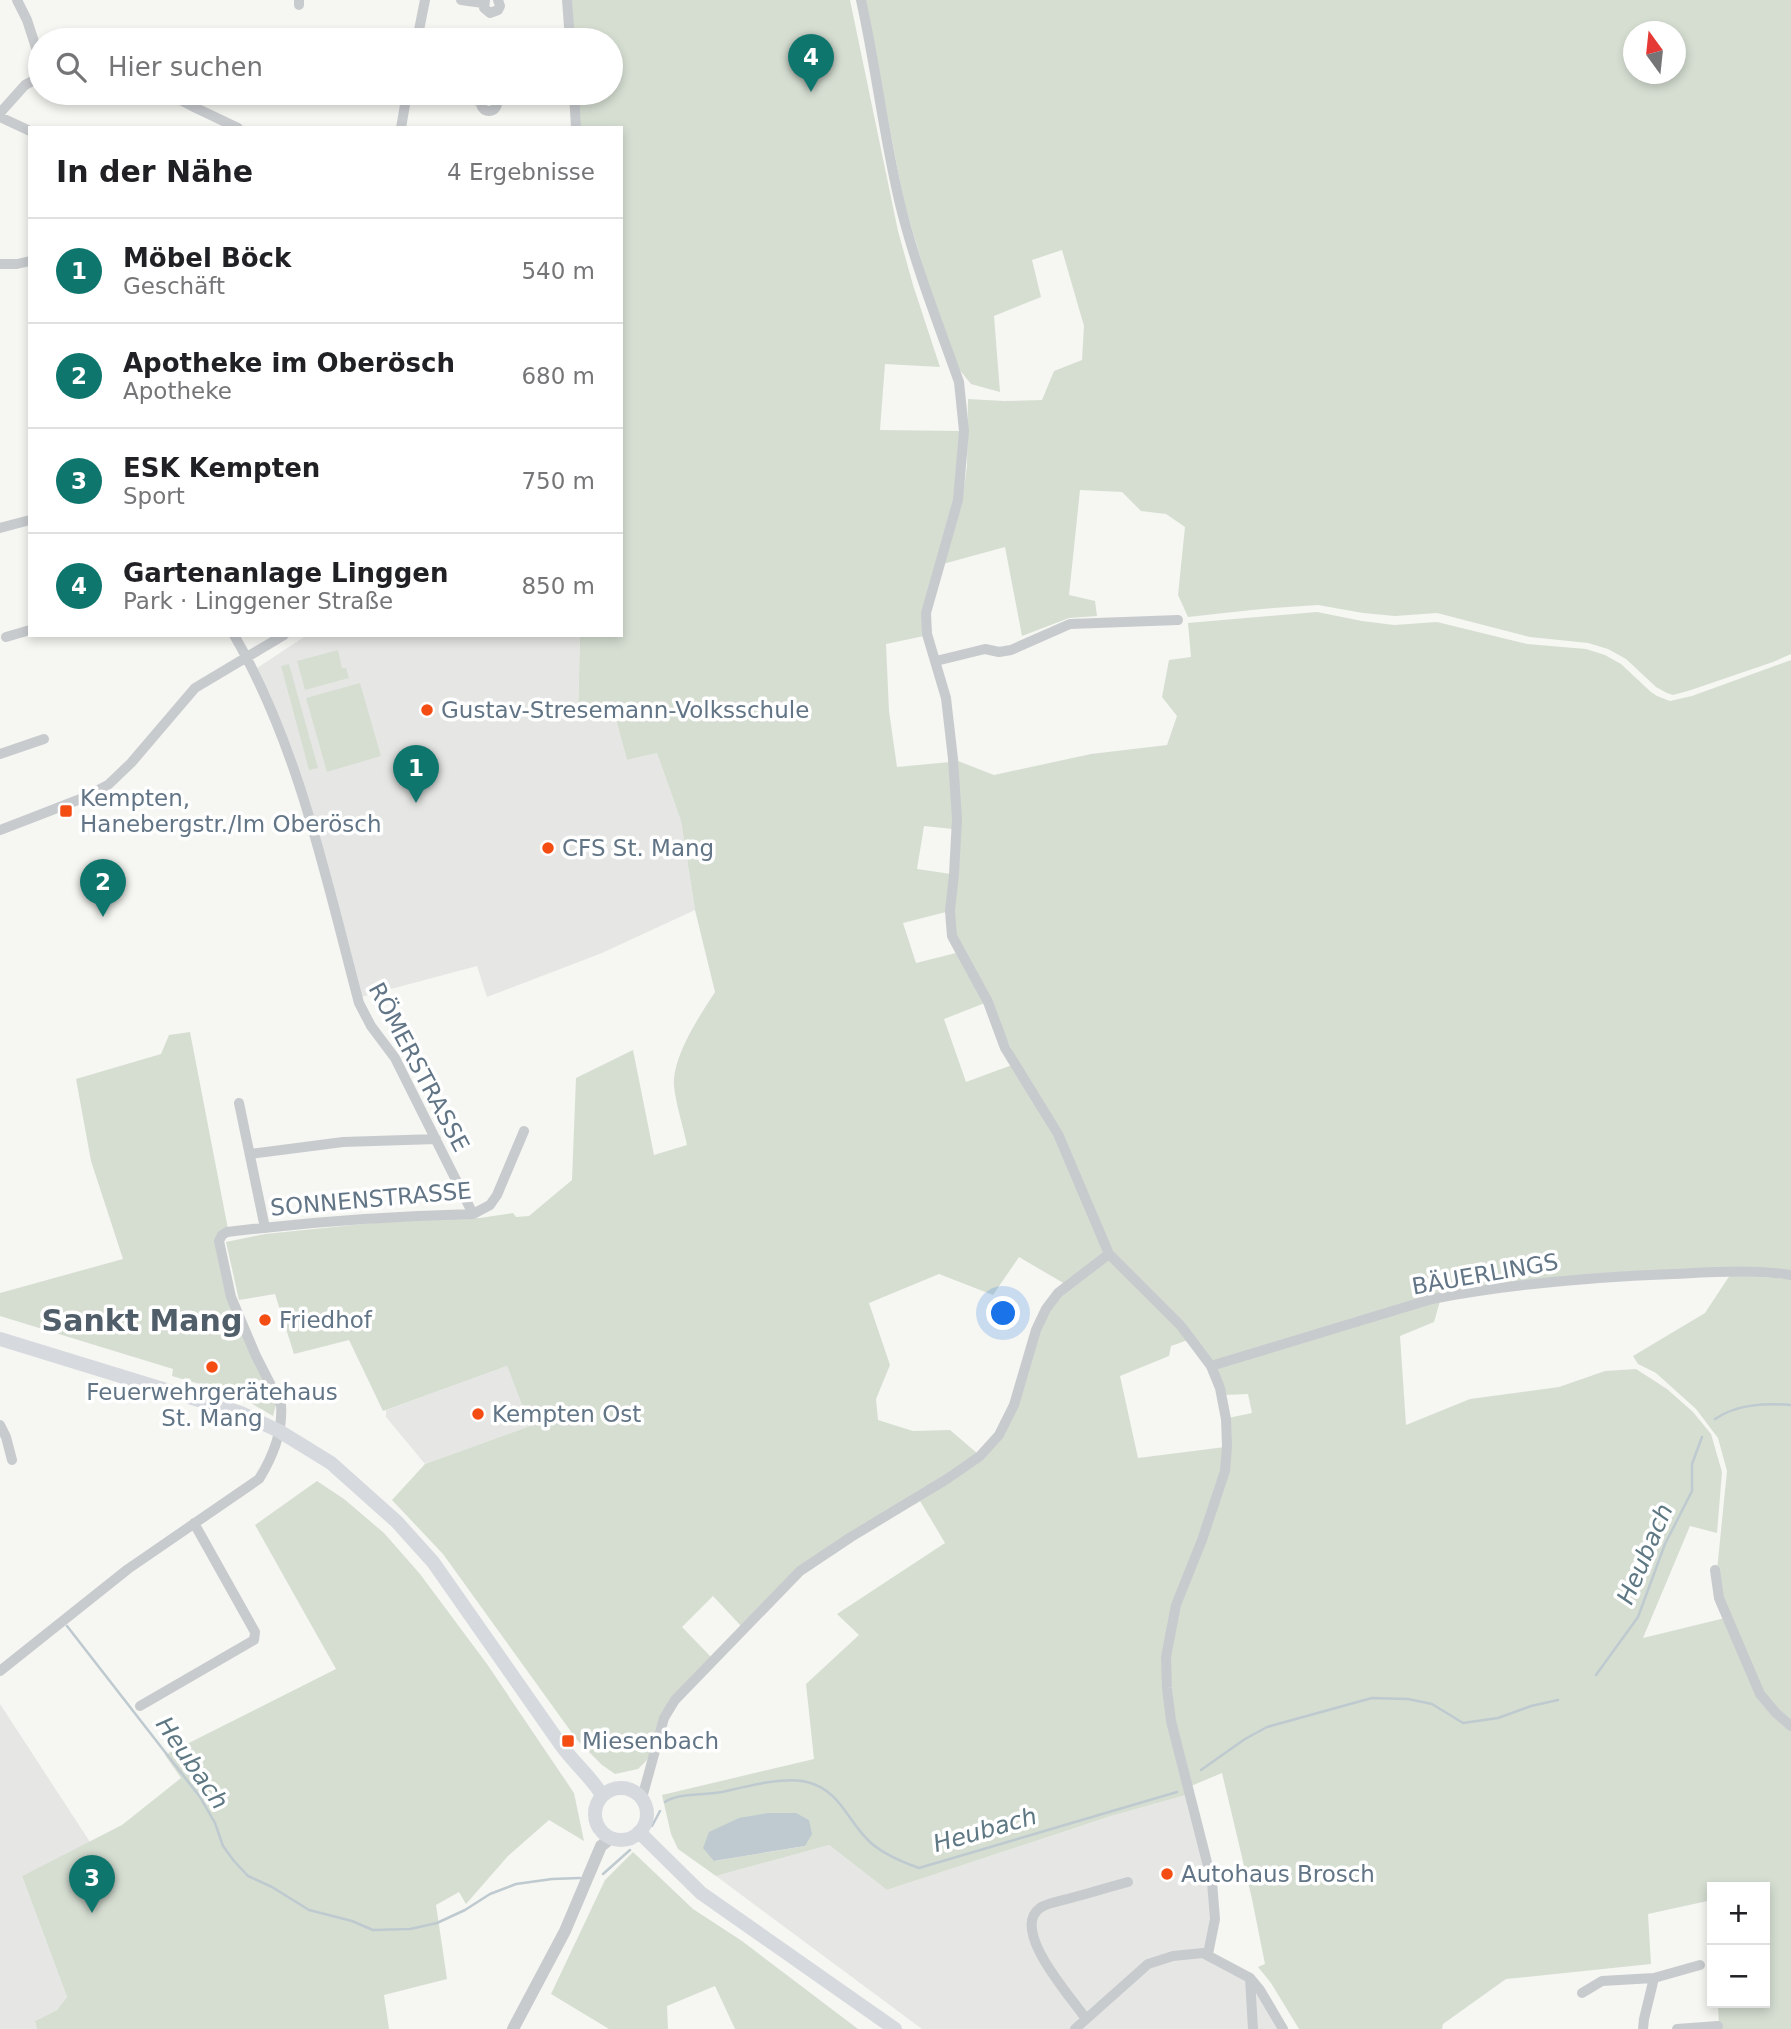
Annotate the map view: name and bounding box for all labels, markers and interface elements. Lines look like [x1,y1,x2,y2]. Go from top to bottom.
north arrow [1623,21,1686,84]
search box [28,28,623,105]
pin: 4 [788,34,834,92]
icon: search [52,48,90,86]
text: Hier suchen [108,52,263,82]
text: In der Nähe [56,154,253,189]
text: 4 Ergebnisse [447,159,595,185]
text: Möbel Böck [123,243,291,273]
text: 1 [71,258,87,284]
text: 540 m [521,258,595,284]
text: Geschäft [123,273,225,299]
text: Apotheke im Oberösch [123,348,455,378]
text: 2 [71,363,87,389]
text: 680 m [521,363,595,389]
text: Apotheke [123,378,232,404]
text: ESK Kempten [123,453,320,483]
text: 3 [71,468,87,494]
text: 750 m [521,468,595,494]
text: Sport [123,483,185,509]
text: Gartenanlage Linggen [123,558,448,588]
text: 4 [71,573,87,599]
text: 850 m [521,573,595,599]
text: Park · Linggener Straße [123,588,393,614]
place label: Gustav-Stresemann-Volksschule [441,697,809,723]
marker: Gustav-Stresemann-Volksschule [419,702,435,718]
pin: 1 [393,745,439,803]
place label: Kempten, Hanebergstr./Im Oberösch [80,785,382,837]
marker: Kempten, Hanebergstr./Im Oberösch [58,803,74,819]
place label: CFS St. Mang [562,835,714,861]
marker: CFS St. Mang [540,840,556,856]
pin: 2 [80,859,126,917]
street label: RÖMERSTRASSE [363,978,475,1156]
street label: SONNENSTRASSE [269,1177,473,1221]
street label: BÄUERLINGS [1410,1247,1560,1300]
your location [986,1296,1020,1330]
district label: Sankt Mang [42,1303,242,1338]
place label: Friedhof [279,1307,373,1333]
marker: Friedhof [257,1312,273,1328]
marker: Feuerwehrgerätehaus St. Mang [204,1359,220,1375]
place label: Feuerwehrgerätehaus St. Mang [86,1379,338,1431]
place label: Kempten Ost [492,1401,641,1427]
marker: Kempten Ost [470,1406,486,1422]
water label: Heubach [1611,1500,1679,1608]
water label: Heubach [150,1711,234,1815]
place label: Miesenbach [582,1728,719,1754]
marker: Miesenbach [560,1733,576,1749]
water label: Heubach [930,1802,1040,1858]
pin: 3 [69,1855,115,1913]
place label: Autohaus Brosch [1181,1861,1375,1887]
marker: Autohaus Brosch [1159,1866,1175,1882]
map controls [1707,1882,1770,2008]
button: + [1707,1882,1770,1945]
button: − [1707,1945,1770,2008]

